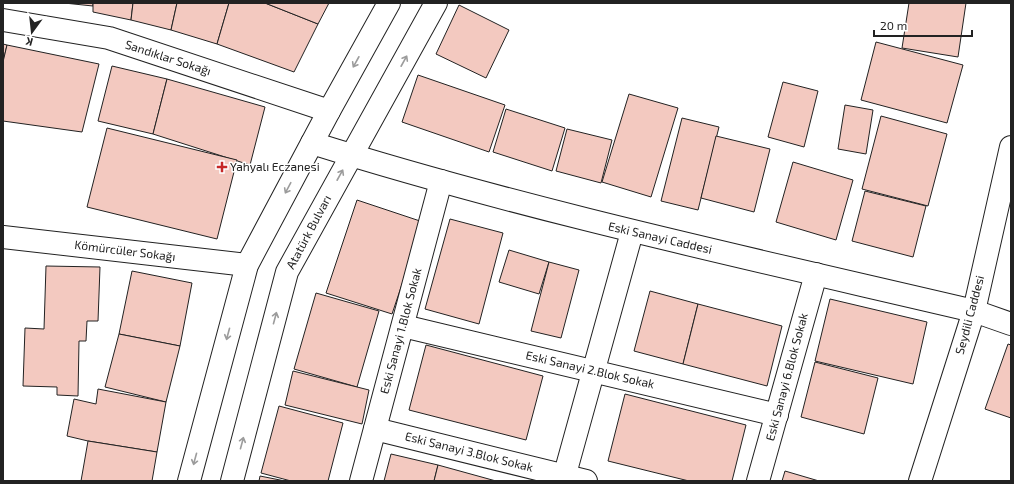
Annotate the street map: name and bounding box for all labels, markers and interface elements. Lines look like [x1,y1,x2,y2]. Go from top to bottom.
north arrow [12,12,52,52]
scale bar [874,12,972,38]
text: 20 m [880,18,907,32]
text: K [24,35,34,49]
street label: Sandıklar Sokağı [124,37,213,78]
one-way arrow [352,55,359,67]
one-way arrow [400,55,408,67]
place label: Yahyalı Eczanesi [230,159,320,173]
marker: Yahyalı Eczanesi [217,162,227,172]
one-way arrow [337,169,345,181]
one-way arrow [283,182,291,194]
street label: Atatürk Bulvarı [283,192,333,271]
street label: Eski Sanayi Caddesi [607,218,714,256]
street label: Kömürcüler Sokağı [74,237,176,263]
street label: Eski Sanayi 1.Blok Sokak [376,266,424,395]
street label: Seydili Caddesi [952,274,986,356]
one-way arrow [272,311,280,324]
street label: Eski Sanayi 6.Blok Sokak [762,311,810,442]
one-way arrow [224,327,232,340]
street label: Eski Sanayi 2.Blok Sokak [524,347,656,391]
street label: Eski Sanayi 3.Blok Sokak [404,428,535,474]
one-way arrow [239,437,246,450]
one-way arrow [191,453,198,466]

